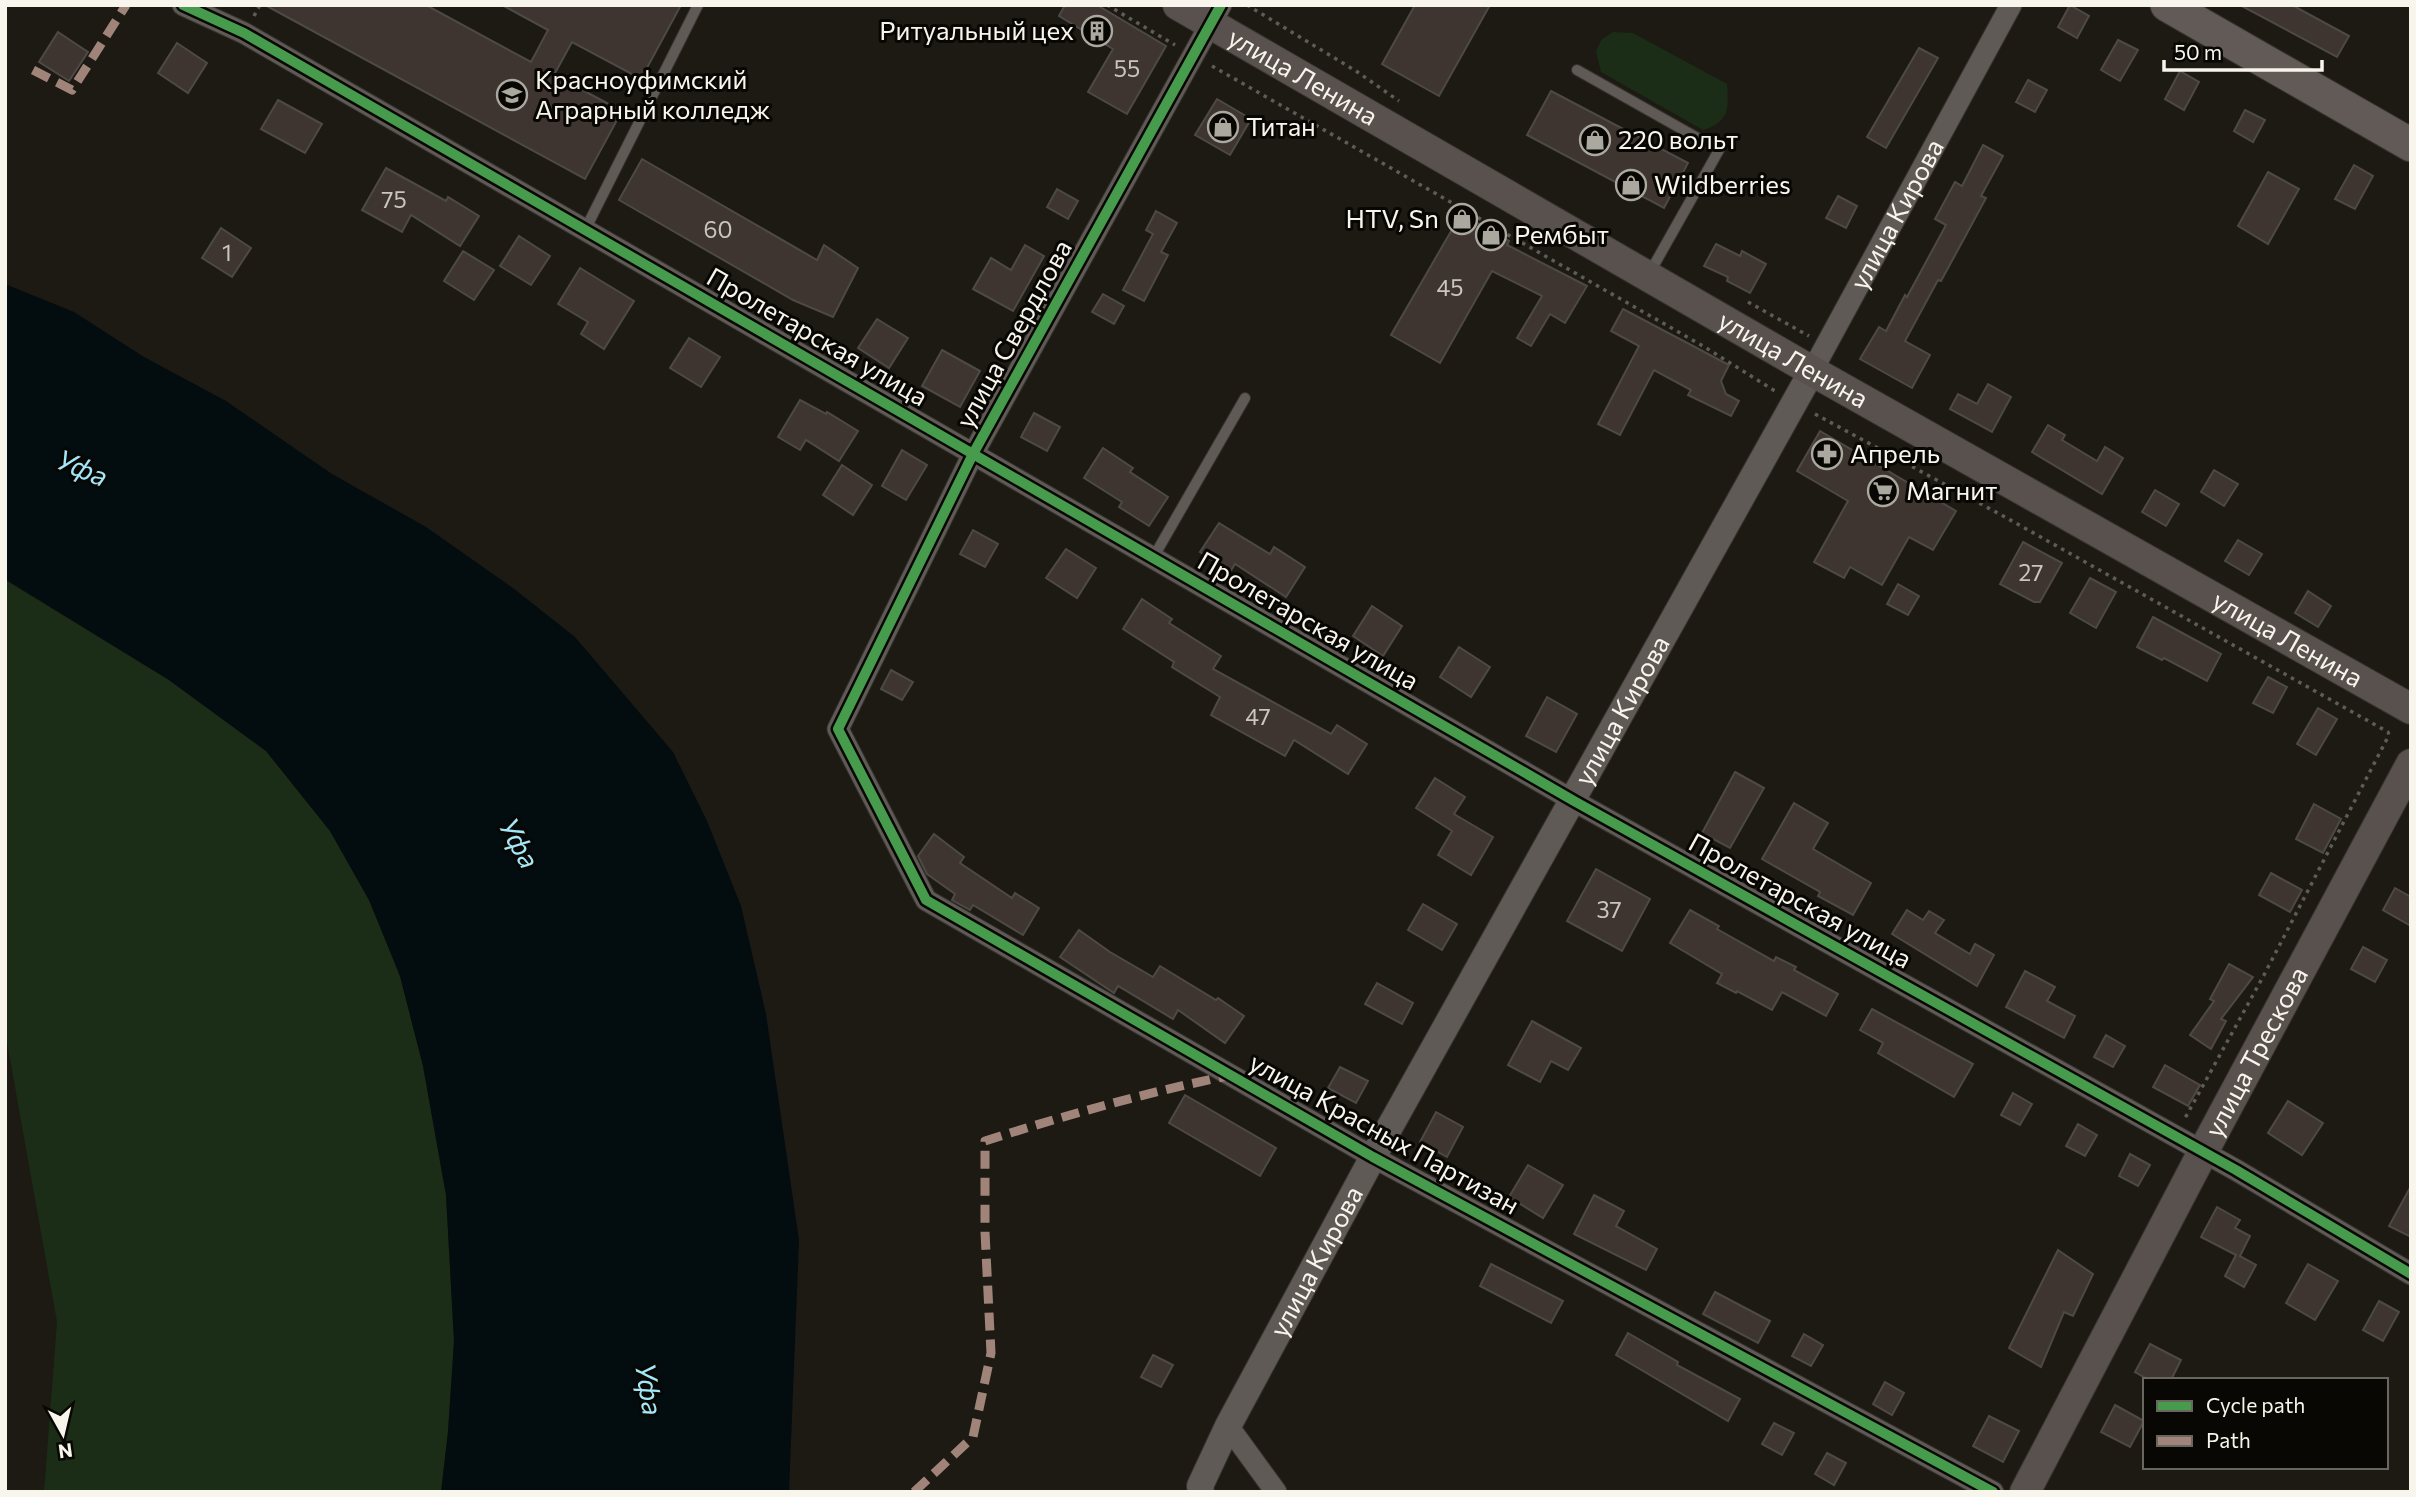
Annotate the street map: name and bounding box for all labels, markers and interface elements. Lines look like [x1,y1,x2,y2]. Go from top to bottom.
place label: Ритуальный цех [879,14,1074,45]
building icon: Ритуальный цех [1080,14,1114,48]
street label: улица Ленина [1223,20,1384,131]
scale bar [2164,28,2322,72]
text: 50 m [2174,39,2222,64]
house number: 55 [1114,54,1140,82]
place label: Красноуфимский Аграрный колледж [535,63,770,124]
school or university icon: Красноуфимский Аграрный колледж [495,78,529,112]
shop icon: Титан [1206,110,1240,144]
place label: Титан [1246,110,1316,141]
shop icon: 220 вольт [1578,123,1612,157]
place label: 220 вольт [1618,123,1738,154]
street label: улица Кирова [1842,133,1949,294]
shop icon: Wildberries [1614,168,1648,202]
place label: Wildberries [1654,168,1791,199]
house number: 75 [381,185,407,213]
place label: HTV, Sn [1345,202,1439,233]
shop icon: HTV, Sn [1445,202,1479,236]
house number: 60 [704,215,732,243]
shop icon: Рембыт [1474,218,1508,252]
place label: Рембыт [1514,218,1609,249]
street label: улица Свердлова [948,234,1077,433]
house number: 1 [222,238,232,266]
street label: Пролетарская улица [702,260,934,412]
house number: 45 [1436,273,1464,301]
street label: улица Ленина [1713,303,1874,413]
pharmacy icon: Апрель [1810,437,1844,471]
place label: Апрель [1850,437,1940,468]
water label: Уфа [51,441,113,493]
supermarket icon: Магнит [1866,474,1900,508]
place label: Магнит [1906,474,1997,505]
street label: Пролетарская улица [1193,544,1425,696]
house number: 27 [2019,558,2043,586]
street label: улица Ленина [2208,583,2369,693]
street label: улица Кирова [1567,630,1675,790]
house number: 47 [1245,702,1271,730]
water label: Уфа [492,811,548,874]
street label: Пролетарская улица [1684,826,1917,974]
house number: 37 [1596,895,1622,923]
street label: улица Трескова [2197,961,2313,1142]
street label: улица Красных Партизан [1245,1046,1525,1220]
street label: улица Кирова [1262,1180,1368,1342]
water label: Уфа [629,1360,671,1418]
legend [2143,1378,2388,1469]
text: Cycle path [2206,1392,2305,1417]
north arrow [28,1399,98,1469]
text: Path [2206,1427,2251,1452]
text: N [57,1439,74,1464]

